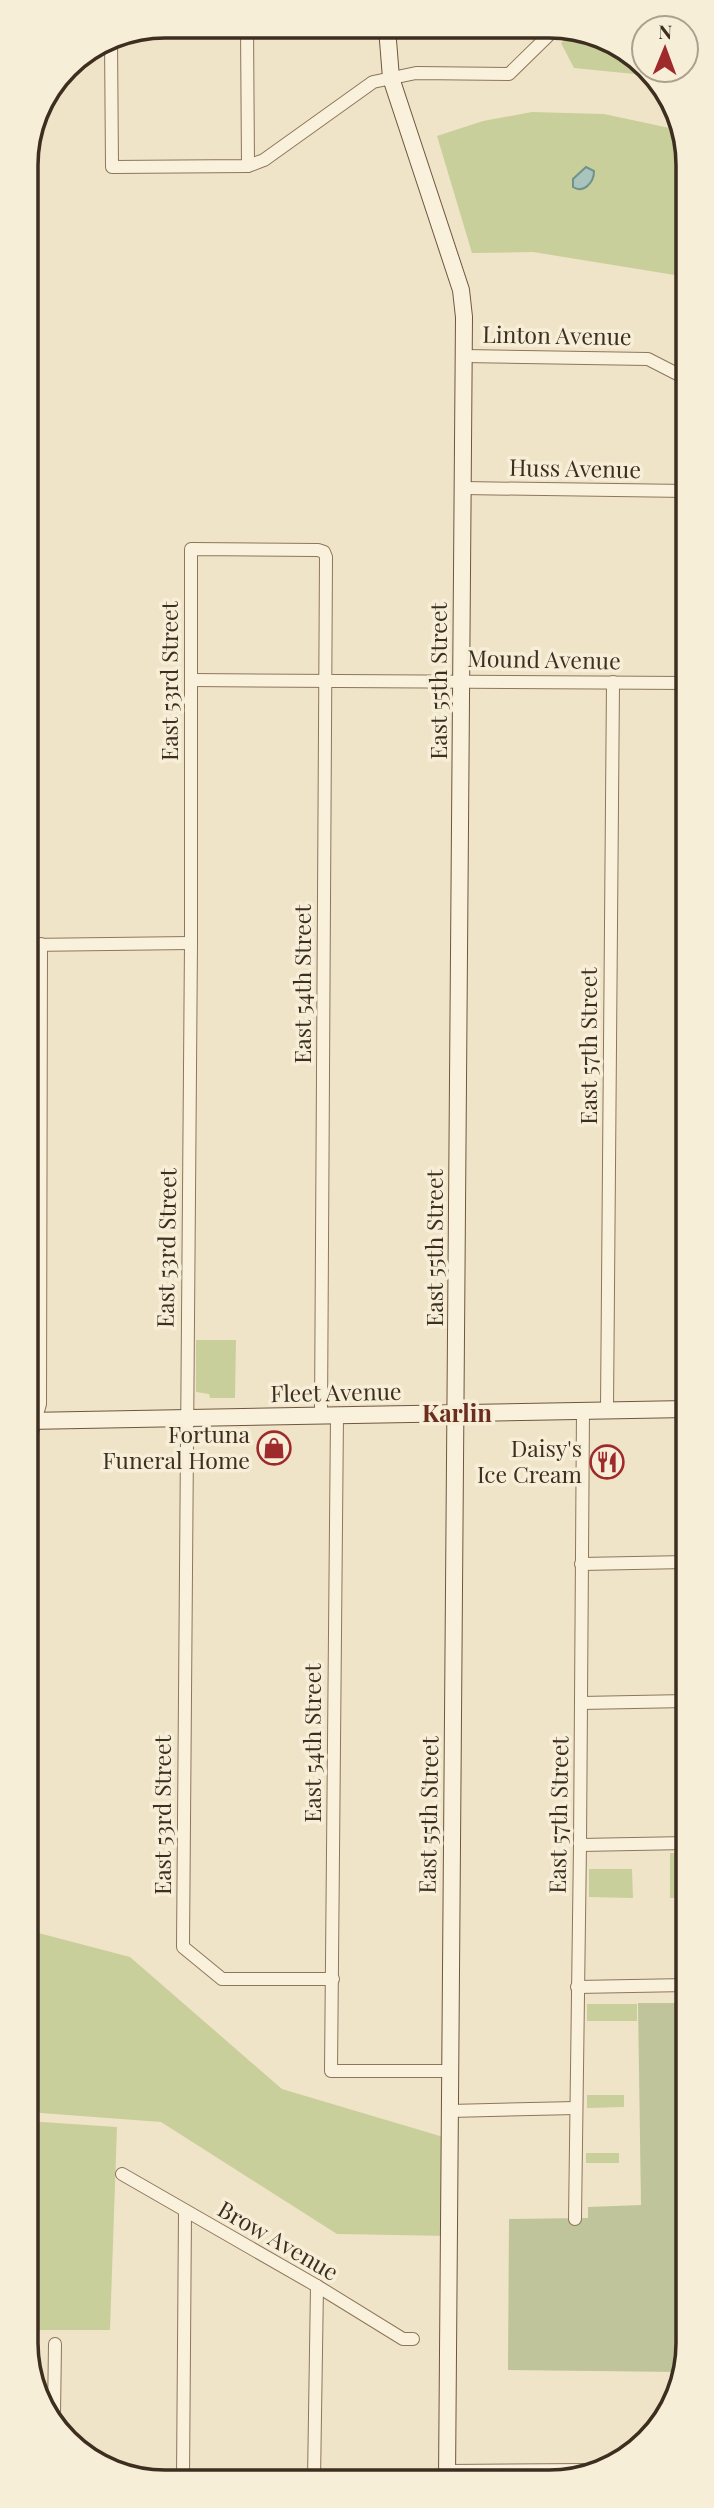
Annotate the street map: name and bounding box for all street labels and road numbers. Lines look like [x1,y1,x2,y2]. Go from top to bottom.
street label: Linton Avenue [482,318,632,351]
street label: Huss Avenue [509,451,641,484]
street label: East 53rd Street [153,600,184,761]
street label: East 55th Street [422,601,453,760]
street label: Mound Avenue [467,642,621,675]
street label: East 54th Street [286,904,317,1064]
street label: East 57th Street [572,967,603,1125]
street label: East 53rd Street [149,1167,182,1328]
street label: East 55th Street [418,1168,449,1327]
street label: Fleet Avenue [270,1375,402,1408]
street label: East 54th Street [296,1663,327,1823]
street label: East 53rd Street [146,1734,177,1895]
street label: East 55th Street [411,1735,444,1894]
street label: East 57th Street [541,1735,574,1894]
street label: Brow Avenue [213,2193,345,2287]

